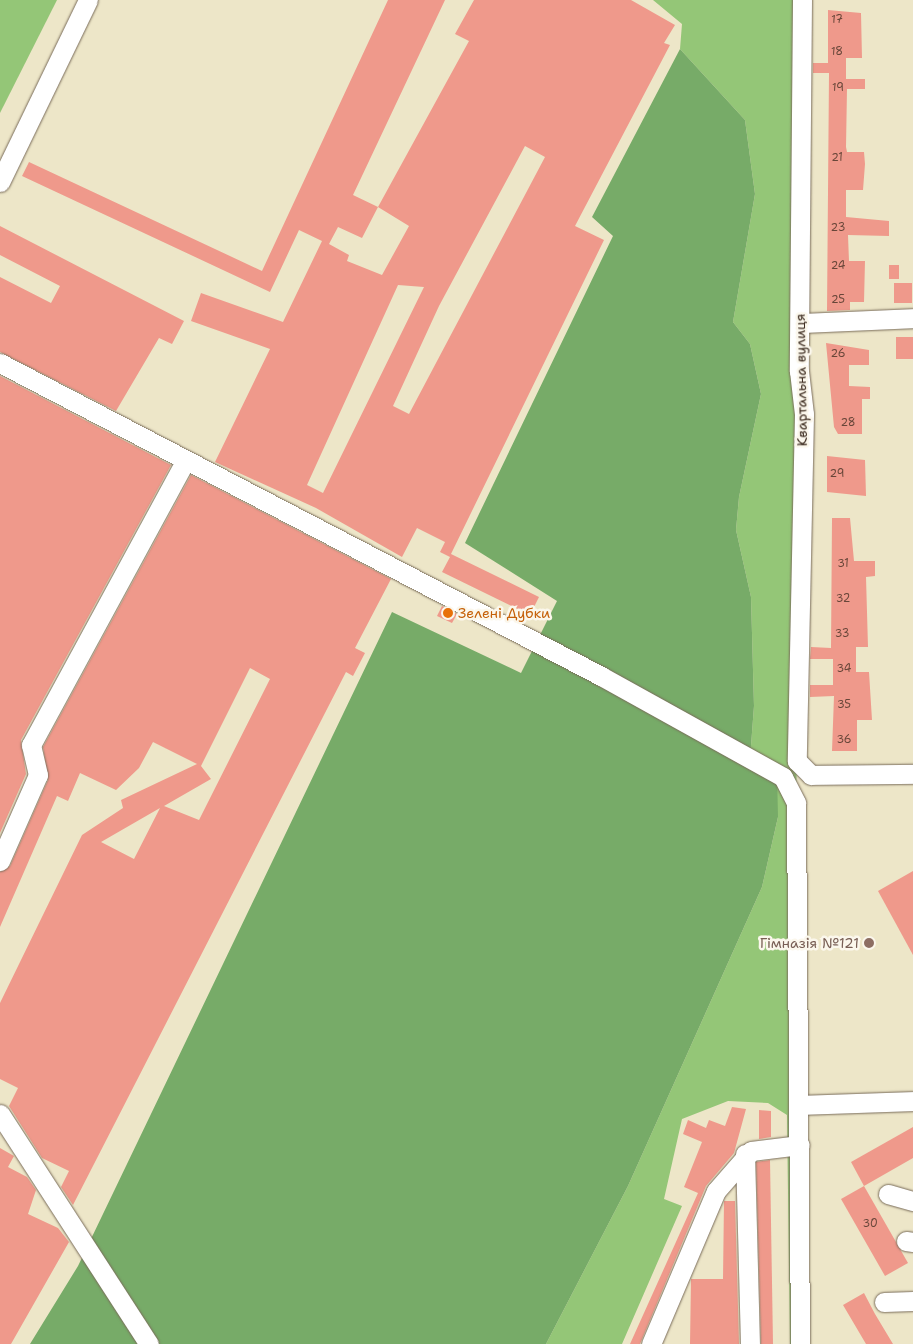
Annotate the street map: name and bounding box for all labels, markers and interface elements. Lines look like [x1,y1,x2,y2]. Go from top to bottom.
house number: 17 [831,13,843,27]
house number: 18 [831,45,843,59]
house number: 19 [832,81,844,95]
house number: 21 [831,151,843,165]
house number: 23 [831,221,845,235]
house number: 24 [831,259,845,273]
house number: 25 [831,293,845,307]
street label: Квартальна вулиця [791,314,811,446]
house number: 26 [831,347,845,361]
house number: 28 [840,416,856,430]
house number: 29 [830,467,844,481]
house number: 31 [837,557,849,571]
house number: 32 [836,592,850,606]
place label: Зелені Дубки [458,605,550,621]
marker: Зелені Дубки [442,607,454,619]
house number: 33 [835,627,849,641]
house number: 34 [837,662,851,676]
house number: 35 [837,698,851,712]
house number: 36 [836,733,852,747]
place label: Гімназія №121 [760,935,859,951]
marker: Гімназія №121 [863,937,875,949]
house number: 30 [862,1217,878,1231]

